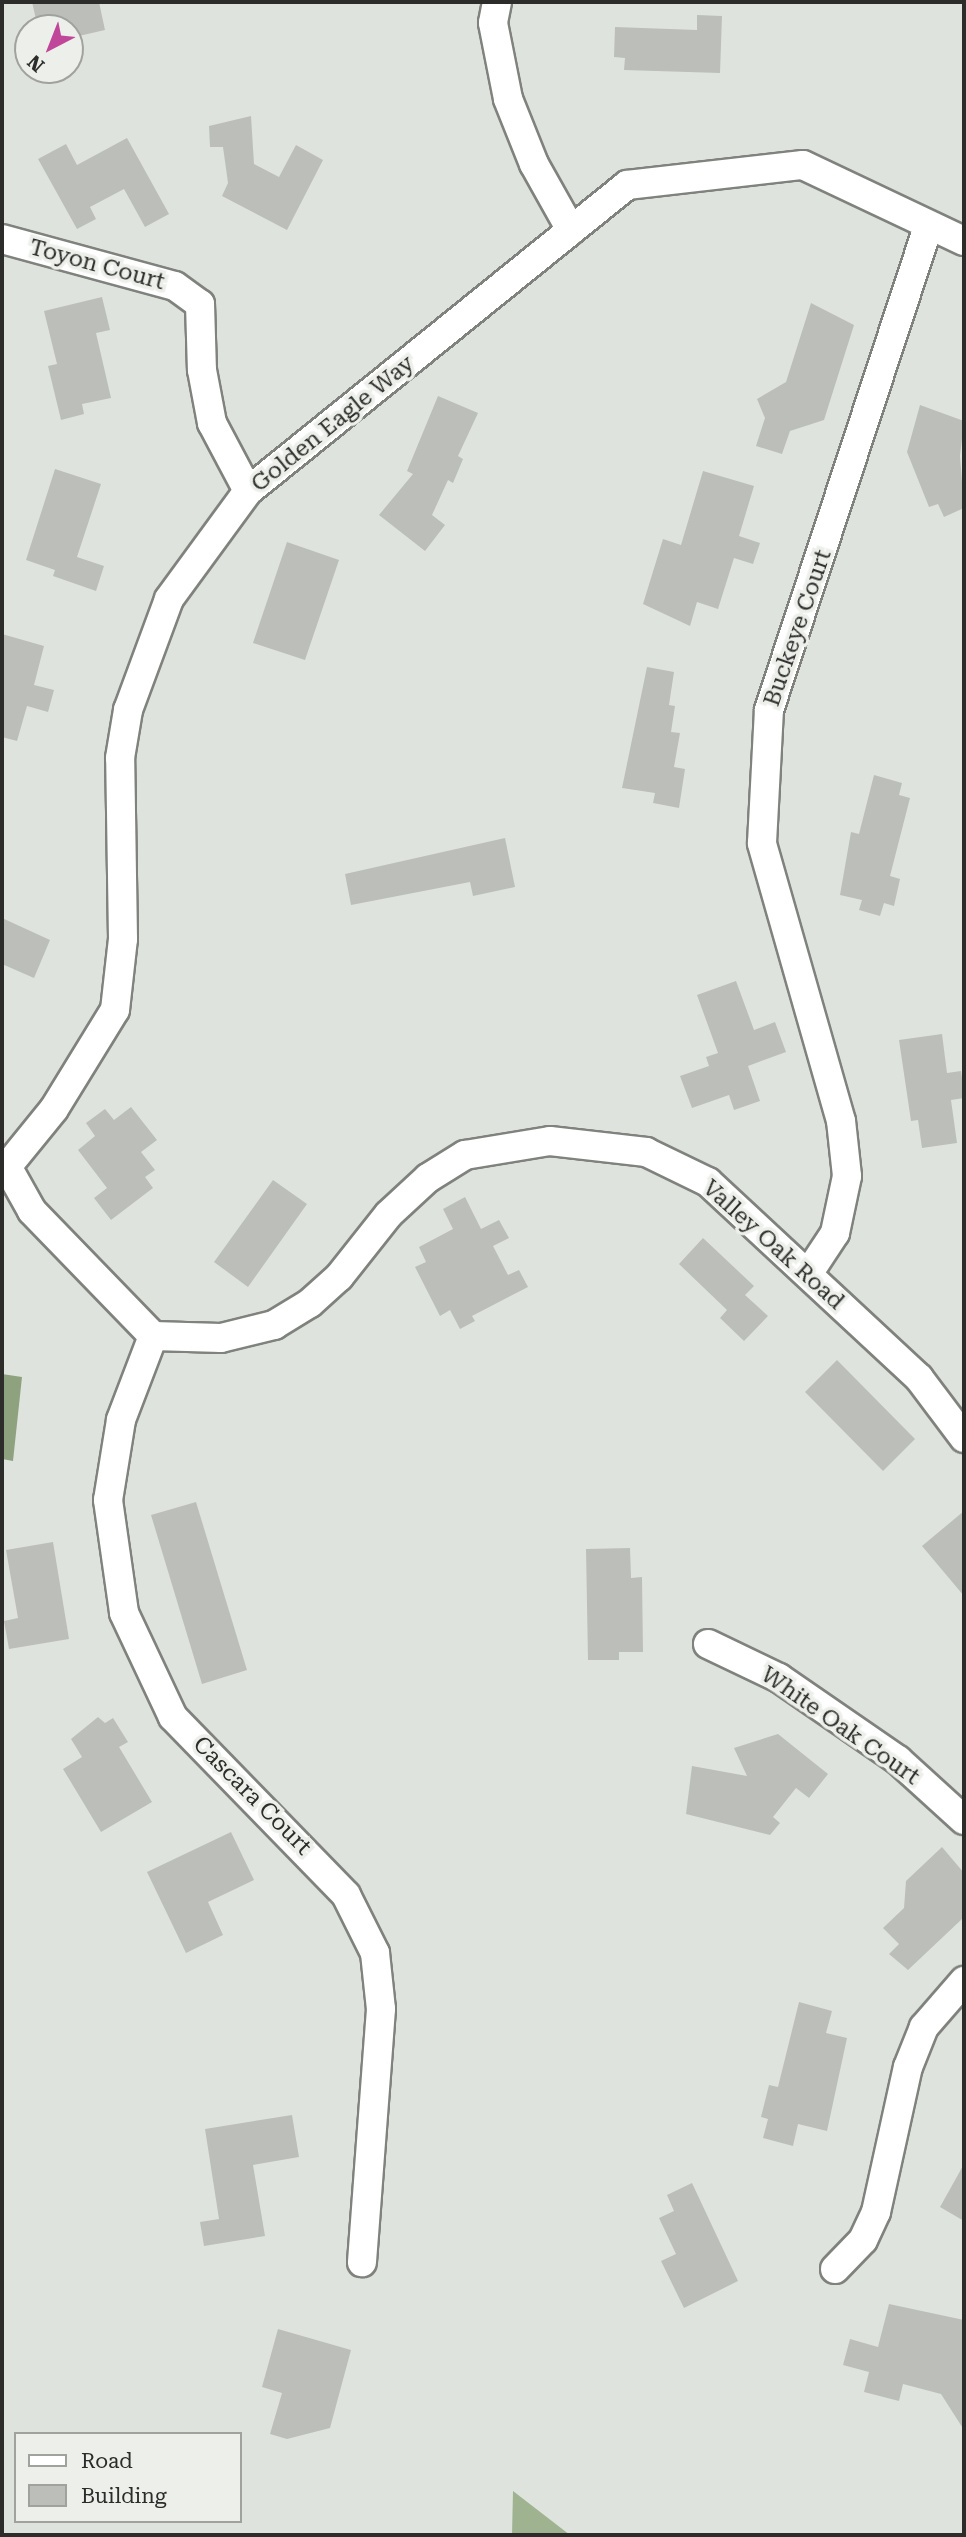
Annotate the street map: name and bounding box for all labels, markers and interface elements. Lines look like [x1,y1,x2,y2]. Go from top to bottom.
north arrow [14,14,84,84]
text: N [23,50,49,77]
street label: Toyon Court [26,234,168,296]
street label: Golden Eagle Way [246,350,420,498]
street label: Buckeye Court [758,546,838,710]
street label: Valley Oak Road [697,1174,849,1316]
street label: White Oak Court [755,1661,925,1791]
street label: Cascara Court [187,1731,317,1861]
legend [14,2432,242,2523]
text: Road [81,2449,133,2473]
text: Building [81,2484,167,2508]

